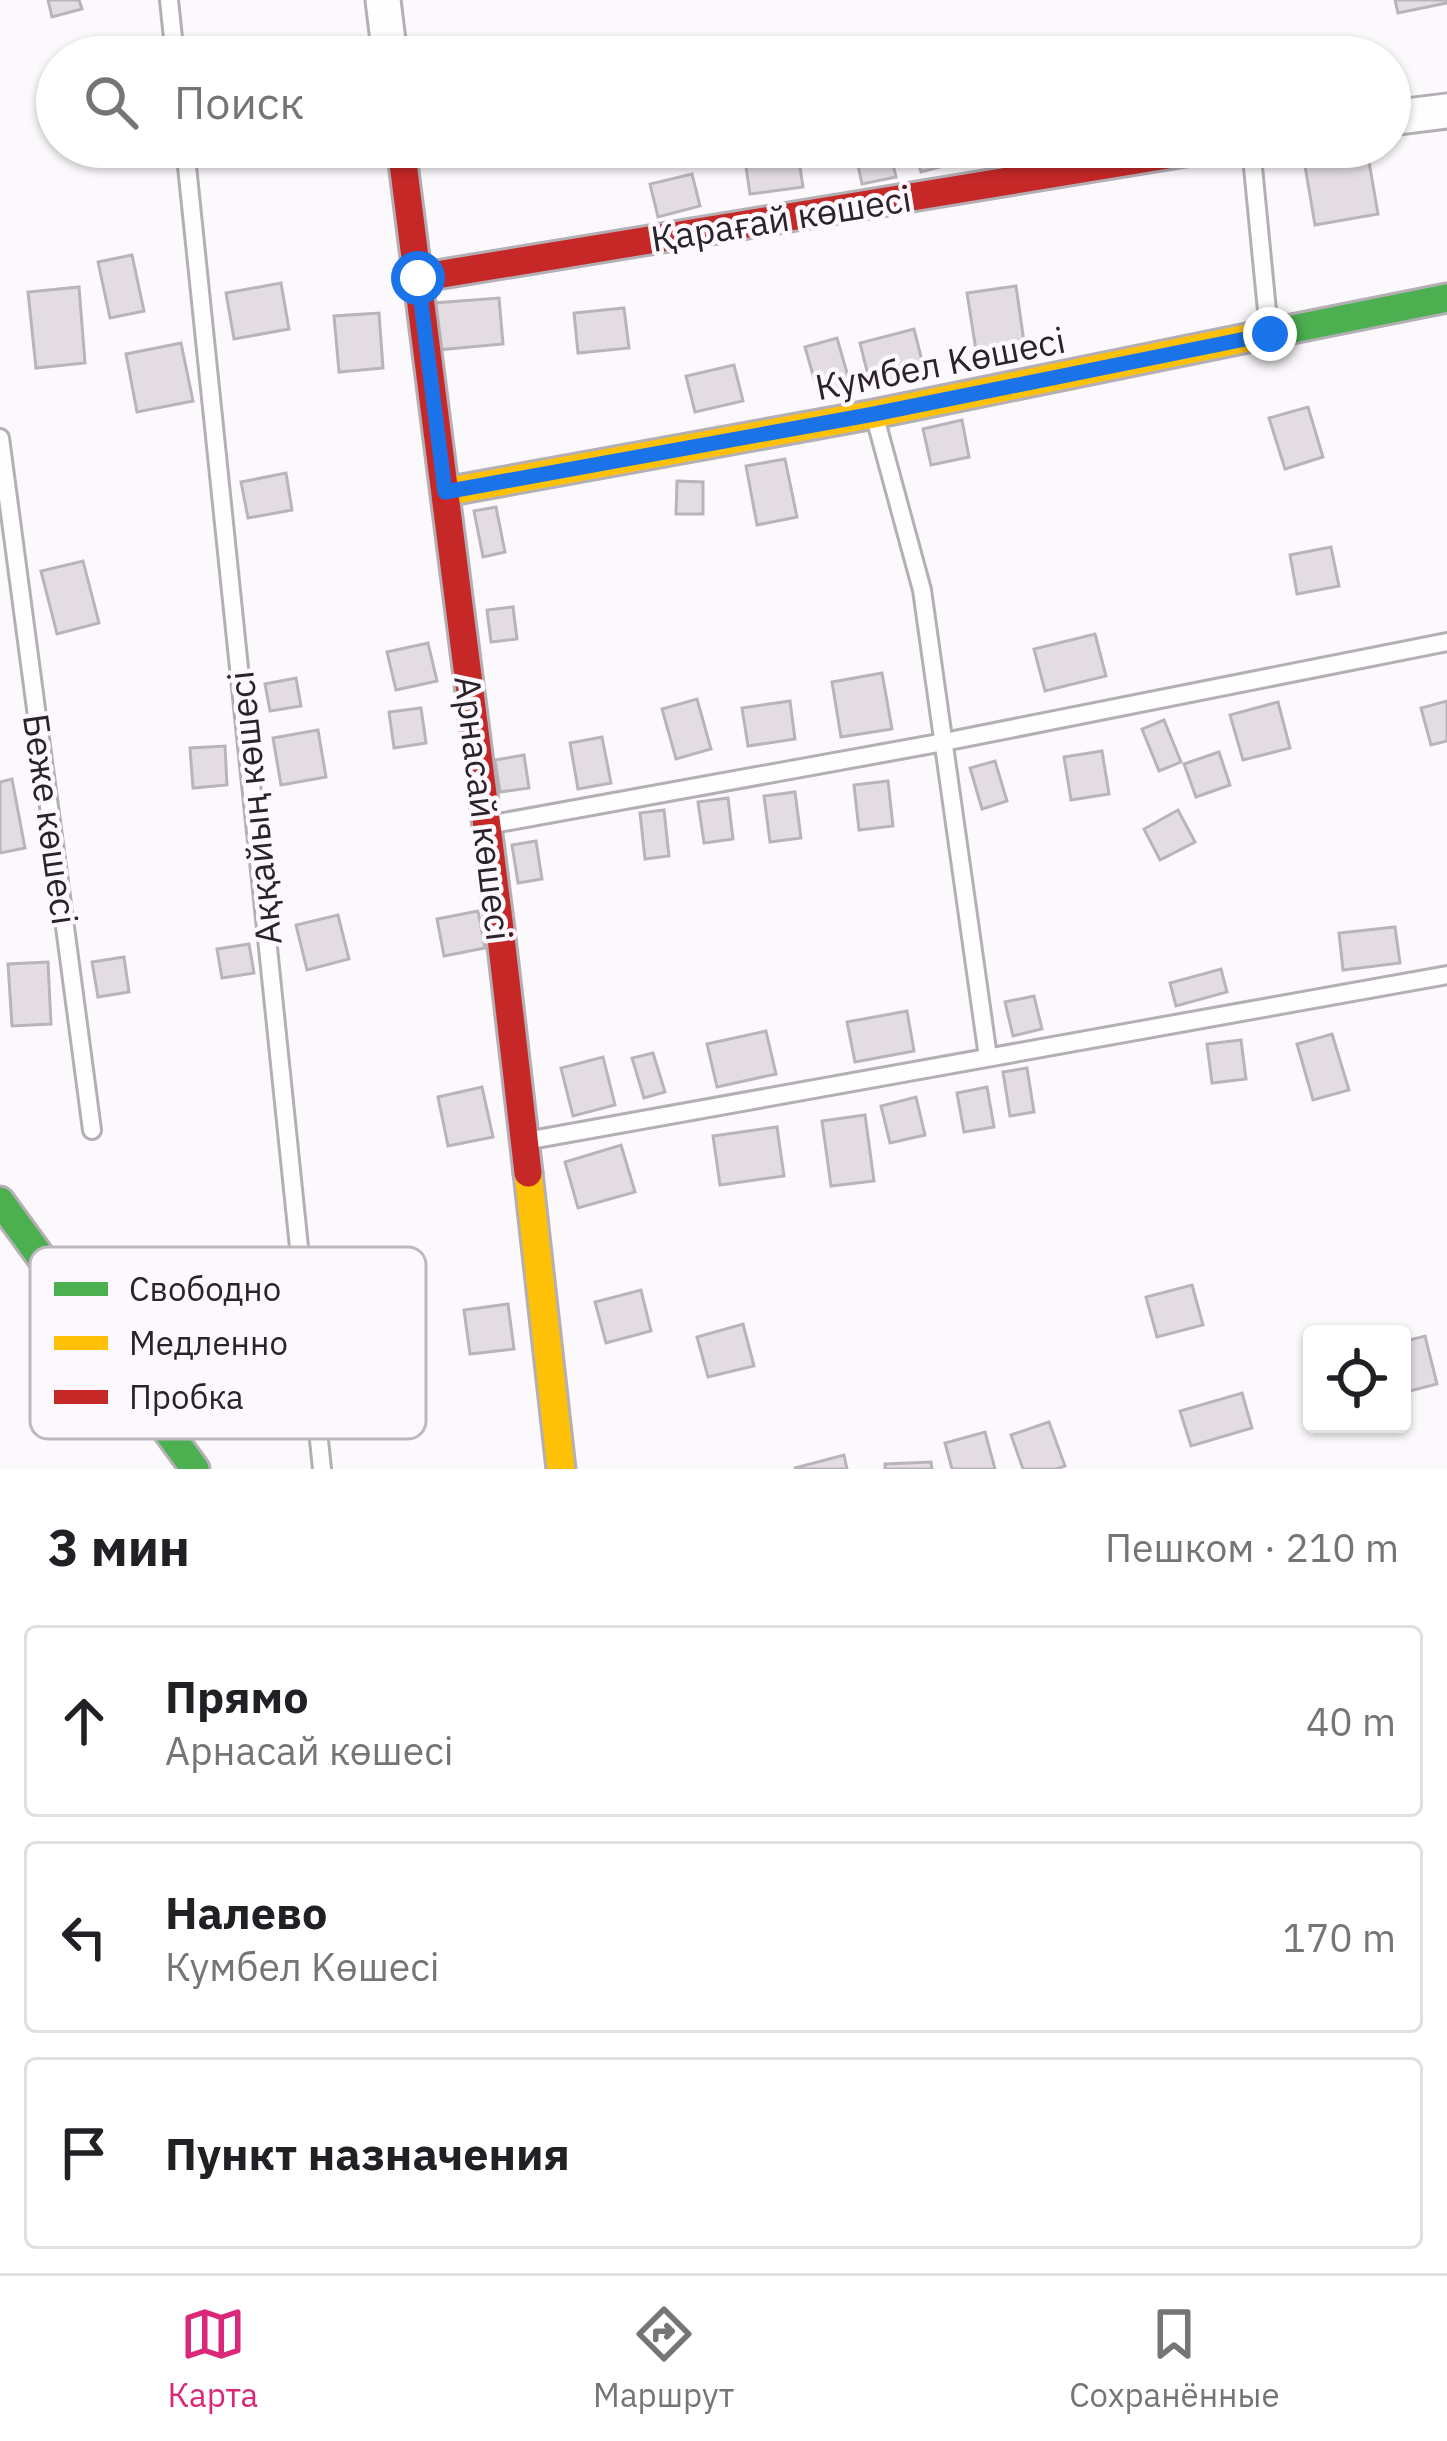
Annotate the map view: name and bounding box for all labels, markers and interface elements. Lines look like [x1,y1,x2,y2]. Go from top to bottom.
search box [36,36,1411,168]
icon: search [78,69,144,135]
text: Поиск [174,73,304,131]
street label: Қарағай көшесі [647,174,915,262]
route start [391,251,445,305]
route end [1243,307,1297,361]
street label: Кумбел Kөшесі [811,316,1069,410]
street label: Аққайың көшесі [216,669,292,947]
street label: Арнасай көшесі [444,673,524,943]
street label: Беже көшесі [13,711,89,927]
legend [30,1247,426,1439]
text: Свободно [129,1267,281,1310]
text: Медленно [129,1321,288,1364]
map controls [1303,1325,1411,1433]
button: locate [1303,1325,1411,1433]
text: Пробка [129,1375,244,1418]
text: 3 мин [48,1514,190,1580]
text: Пешком · 210 m [1105,1522,1399,1573]
text: Прямо [165,1667,309,1725]
icon: ahead [51,1688,117,1754]
text: 40 m [1306,1696,1396,1747]
text: Арнасай көшесі [165,1725,454,1776]
text: Налево [165,1883,327,1941]
icon: left [51,1904,117,1970]
text: 170 m [1283,1912,1396,1963]
text: Кумбел Kөшесі [165,1941,440,1992]
icon: arrive [51,2120,117,2186]
text: Пункт назначения [165,2124,570,2182]
tab: Карта [167,2301,258,2416]
tab: Маршрут [593,2301,734,2416]
tab: Сохранённые [1069,2301,1280,2416]

